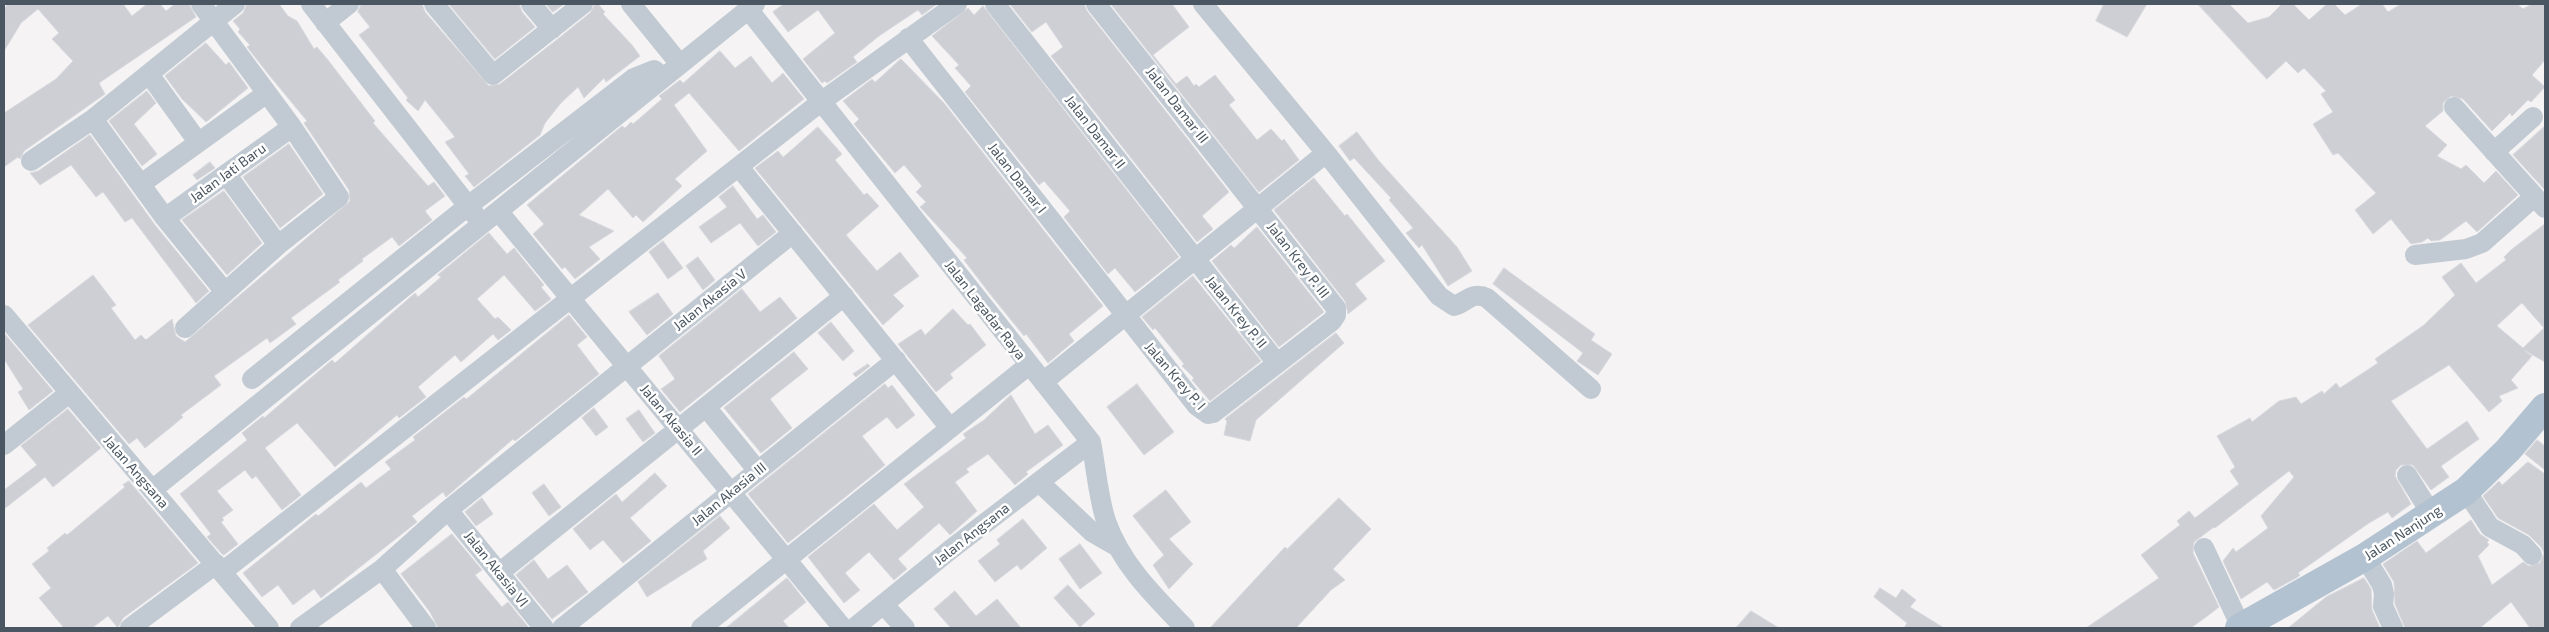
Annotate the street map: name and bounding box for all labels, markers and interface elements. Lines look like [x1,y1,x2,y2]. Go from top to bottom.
street label: Jalan Damar III [1142,63,1212,147]
street label: Jalan Damar II [1061,92,1129,172]
street label: Jalan Damar I [984,139,1050,217]
street label: Jalan Jati Baru [187,140,269,206]
street label: Jalan Krey P. III [1263,219,1333,301]
street label: Jalan Lagadar Raya [941,257,1029,363]
street label: Jalan Akasia V [670,265,750,335]
street label: Jalan Krey P. II [1202,272,1270,352]
street label: Jalan Krey P. I [1141,339,1209,413]
street label: Jalan Akasia II [636,381,706,459]
street label: Jalan Angsana [100,432,172,512]
street label: Jalan Akasia III [688,459,770,529]
street label: Jalan Angsana [931,499,1013,569]
street label: Jalan Nanjung [2361,502,2445,564]
street label: Jalan Akasia VI [460,528,532,610]

